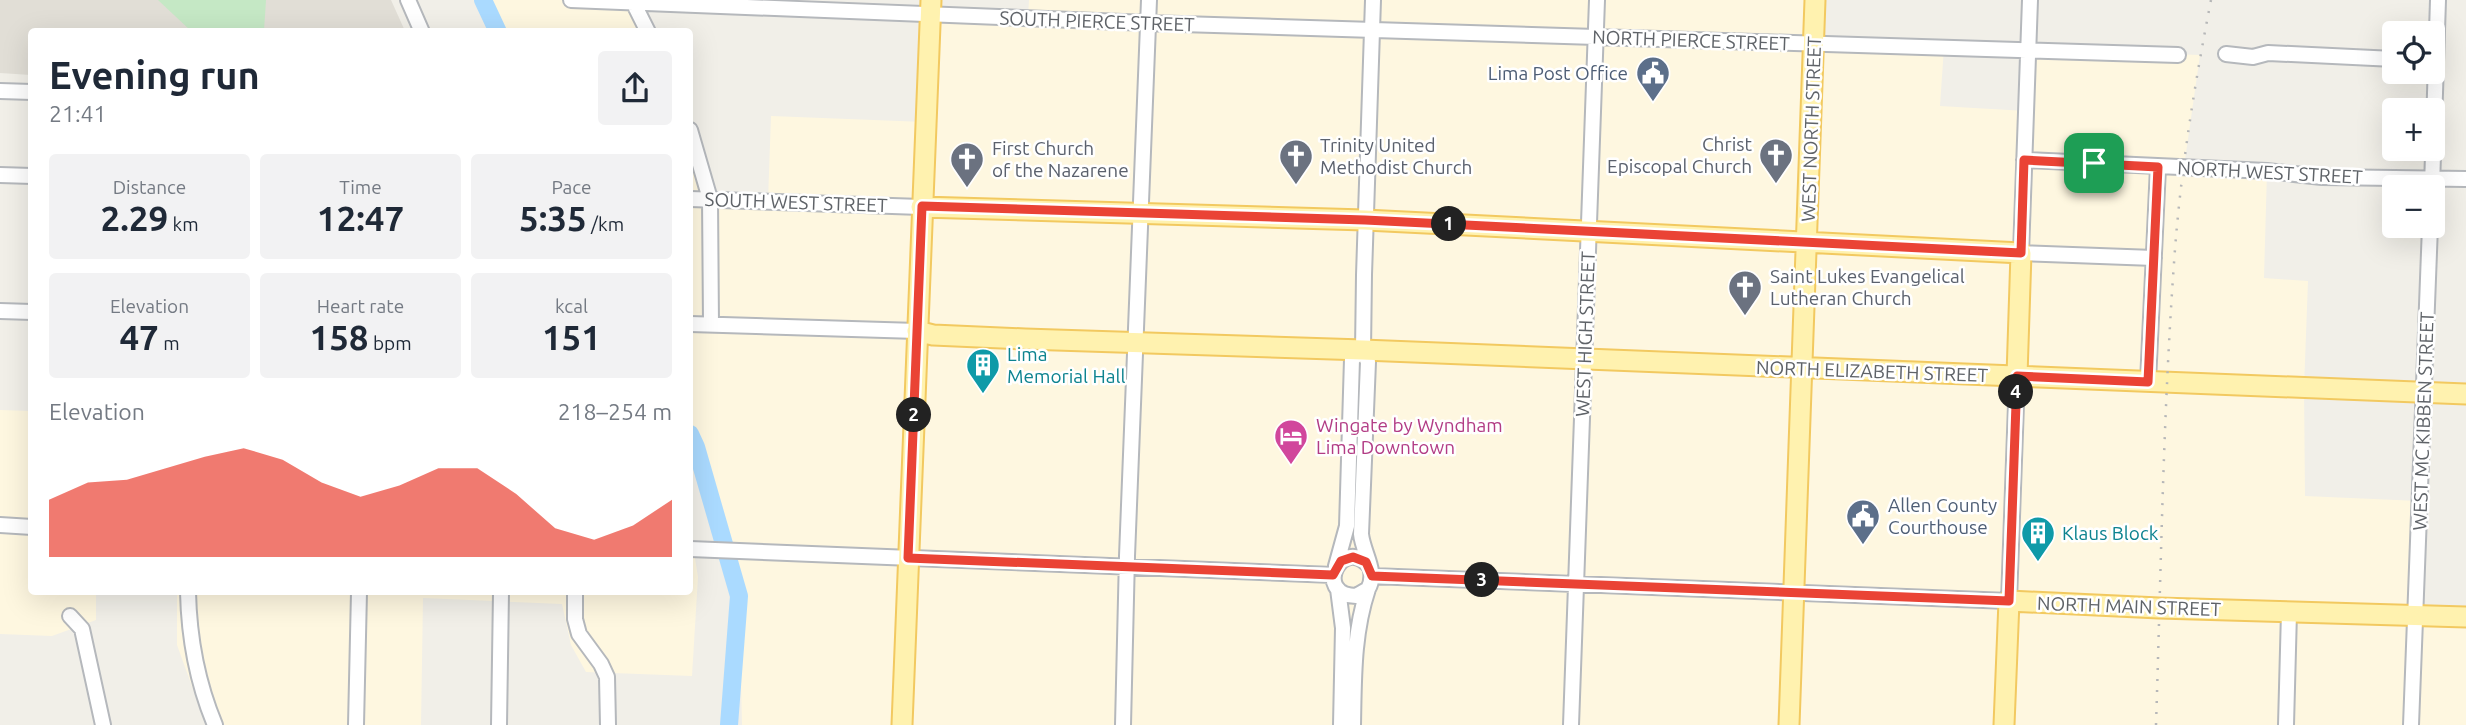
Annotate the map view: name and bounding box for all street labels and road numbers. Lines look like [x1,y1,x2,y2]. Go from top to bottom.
street label: SOUTH PIERCE STREET [999,7,1195,35]
street label: NORTH PIERCE STREET [1592,26,1791,54]
street label: WEST NORTH STREET [1797,35,1825,222]
street label: NORTH WEST STREET [2177,156,2364,188]
street label: SOUTH WEST STREET [704,188,888,216]
street label: WEST HIGH STREET [1571,250,1599,417]
street label: WEST MC KIBBEN STREET [2408,311,2438,531]
street label: NORTH ELIZABETH STREET [1756,356,1989,386]
street label: NORTH MAIN STREET [2037,592,2222,620]

